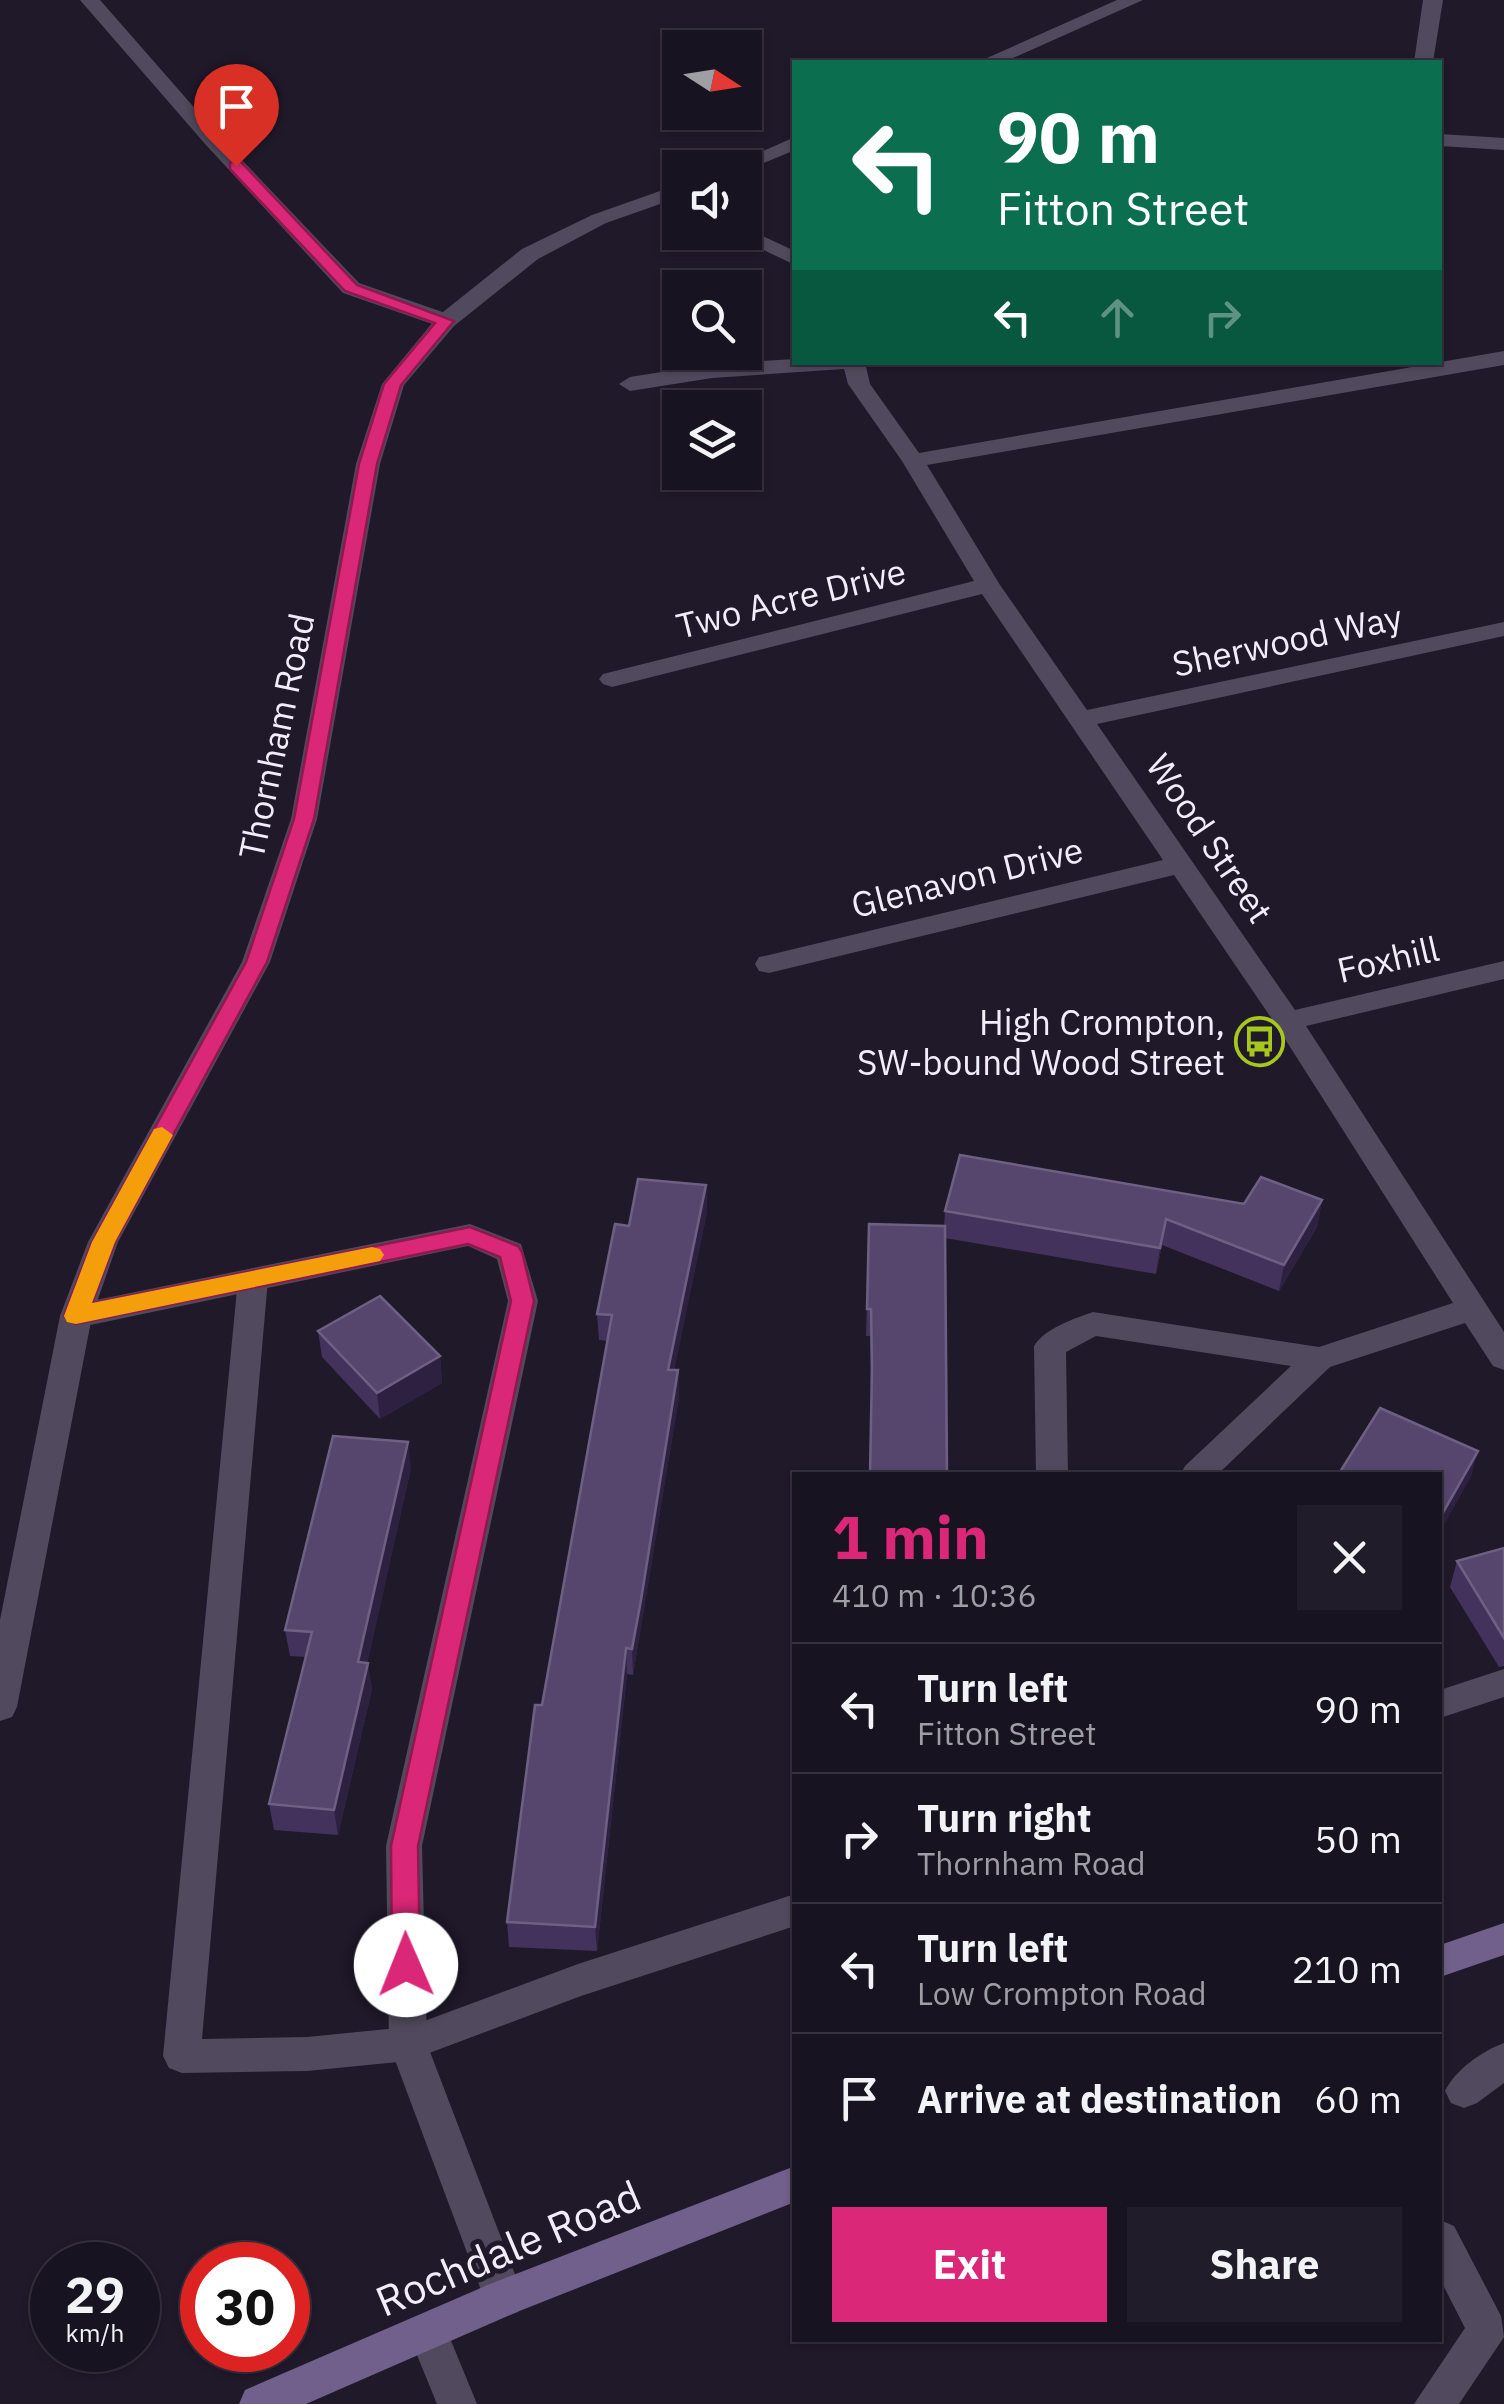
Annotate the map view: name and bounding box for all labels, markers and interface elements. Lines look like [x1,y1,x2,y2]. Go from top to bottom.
north arrow [662,30,762,130]
map controls [662,30,762,490]
pin [194,64,279,167]
icon: arrive [209,79,264,134]
text: 90 m [997,91,1160,182]
icon: left [832,100,962,230]
button: sound [662,150,762,250]
text: Fitton Street [997,179,1249,237]
button: search [662,270,762,370]
icon: left [985,290,1040,345]
icon: ahead [1090,290,1145,345]
icon: right [1195,290,1250,345]
button: layers [662,390,762,490]
street label: Two Acre Drive [672,547,910,649]
street label: Sherwood Way [1168,593,1406,687]
street label: Thornham Road [228,609,324,863]
street label: Wood Street [1137,745,1283,931]
street label: Glenavon Drive [846,826,1088,928]
street label: Foxhill [1333,925,1443,993]
place label: High Crompton, SW-bound Wood Street [857,999,1225,1085]
bus stop icon: High Crompton, SW-bound Wood Street [1234,1016,1286,1068]
text: 1 min [832,1497,989,1576]
button: close [1297,1505,1402,1610]
text: 410 m · 10:36 [832,1574,1037,1616]
text: Turn left [917,1663,1068,1712]
icon: left [832,1681,887,1736]
text: 90 m [1314,1684,1402,1733]
text: Fitton Street [917,1712,1096,1754]
text: Turn right [917,1793,1092,1842]
icon: right [832,1811,887,1866]
text: 50 m [1314,1814,1402,1863]
text: Thornham Road [917,1842,1146,1884]
position arrow [354,1913,458,2017]
text: Turn left [917,1923,1068,1972]
icon: left [832,1941,887,1996]
text: 210 m [1291,1944,1402,1993]
text: Low Crompton Road [917,1972,1207,2014]
icon: arrive [832,2071,887,2126]
text: Arrive at destination [917,2074,1282,2123]
text: 60 m [1314,2074,1402,2123]
street label: Rochdale Road [367,2167,649,2329]
button: Exit [832,2207,1107,2322]
button: Share [1127,2207,1402,2322]
speed limit sign: 30 [180,2242,310,2372]
text: 29 [65,2262,125,2327]
text: km/h [66,2316,124,2349]

